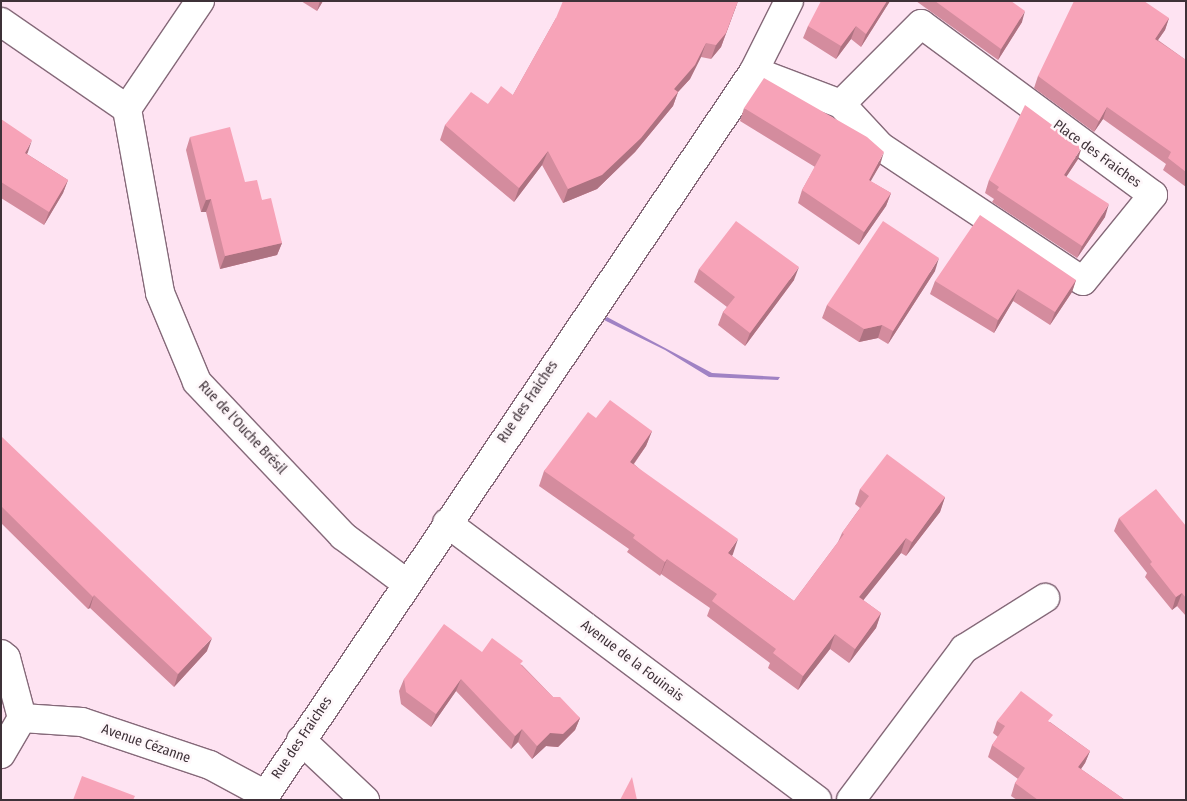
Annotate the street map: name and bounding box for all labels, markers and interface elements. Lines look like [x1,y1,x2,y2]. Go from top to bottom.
street label: Place des Fraiches [1050,117,1144,191]
street label: Rue des Fraiches [494,358,562,446]
street label: Rue de l'Ouche Brésil [195,378,289,478]
street label: Avenue de la Fouinais [577,617,687,705]
street label: Rue des Fraiches [268,694,336,782]
street label: Avenue Cézanne [99,721,193,767]

